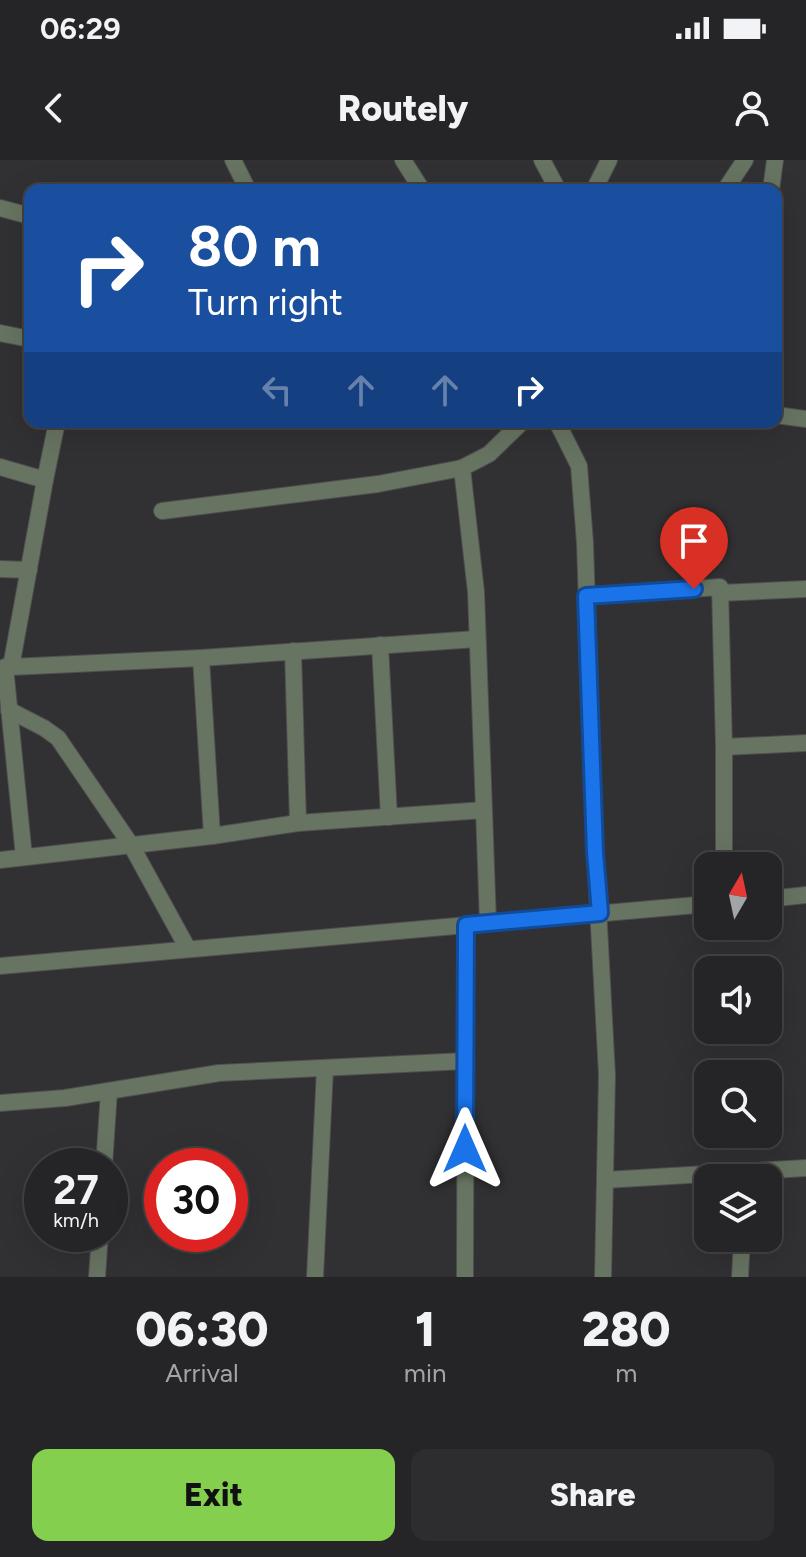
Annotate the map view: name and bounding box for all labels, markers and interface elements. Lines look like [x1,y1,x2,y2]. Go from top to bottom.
text: 06:29 [40,10,121,47]
icon: back [32,86,76,130]
icon: person [730,86,774,130]
text: Routely [338,87,468,130]
text: 80 m [188,213,321,280]
icon: right [56,216,160,320]
text: Turn right [188,281,343,324]
icon: left [255,368,299,412]
icon: ahead [339,368,383,412]
icon: ahead [423,368,467,412]
icon: right [507,368,551,412]
pin [660,507,728,589]
icon: arrive [672,519,716,563]
north arrow [694,852,782,940]
map controls [694,852,782,1252]
button: sound [694,956,782,1044]
button: search [694,1060,782,1148]
position arrow [423,1107,507,1191]
speed limit sign: 30 [144,1148,248,1252]
button: layers [694,1164,782,1252]
text: 27 [53,1166,99,1214]
text: km/h [53,1208,99,1232]
text: 06:30 [135,1300,269,1358]
text: 1 [415,1300,435,1358]
text: 280 [582,1300,671,1358]
text: Arrival [165,1357,239,1389]
text: min [404,1357,447,1389]
text: m [615,1357,637,1389]
button: Exit [32,1449,395,1541]
button: Share [411,1449,774,1541]

